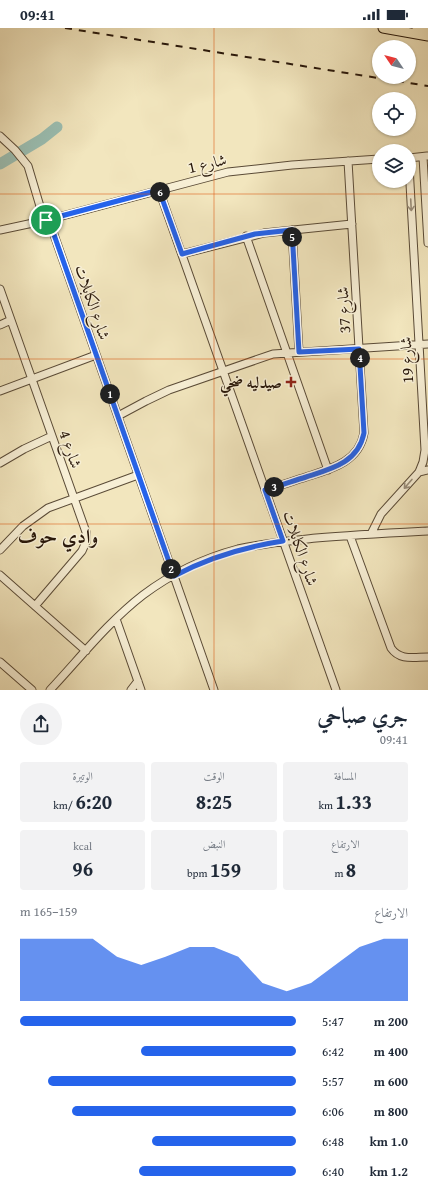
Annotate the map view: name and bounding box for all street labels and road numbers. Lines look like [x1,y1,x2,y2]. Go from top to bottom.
street label: شارع 1 [185,147,229,181]
street label: شارع الكابلات [67,261,117,343]
street label: شارع 37 [330,286,358,334]
street label: شارع 19 [393,336,421,384]
street label: شارع 4 [51,427,89,472]
street label: شارع الكابلات [275,507,325,589]

